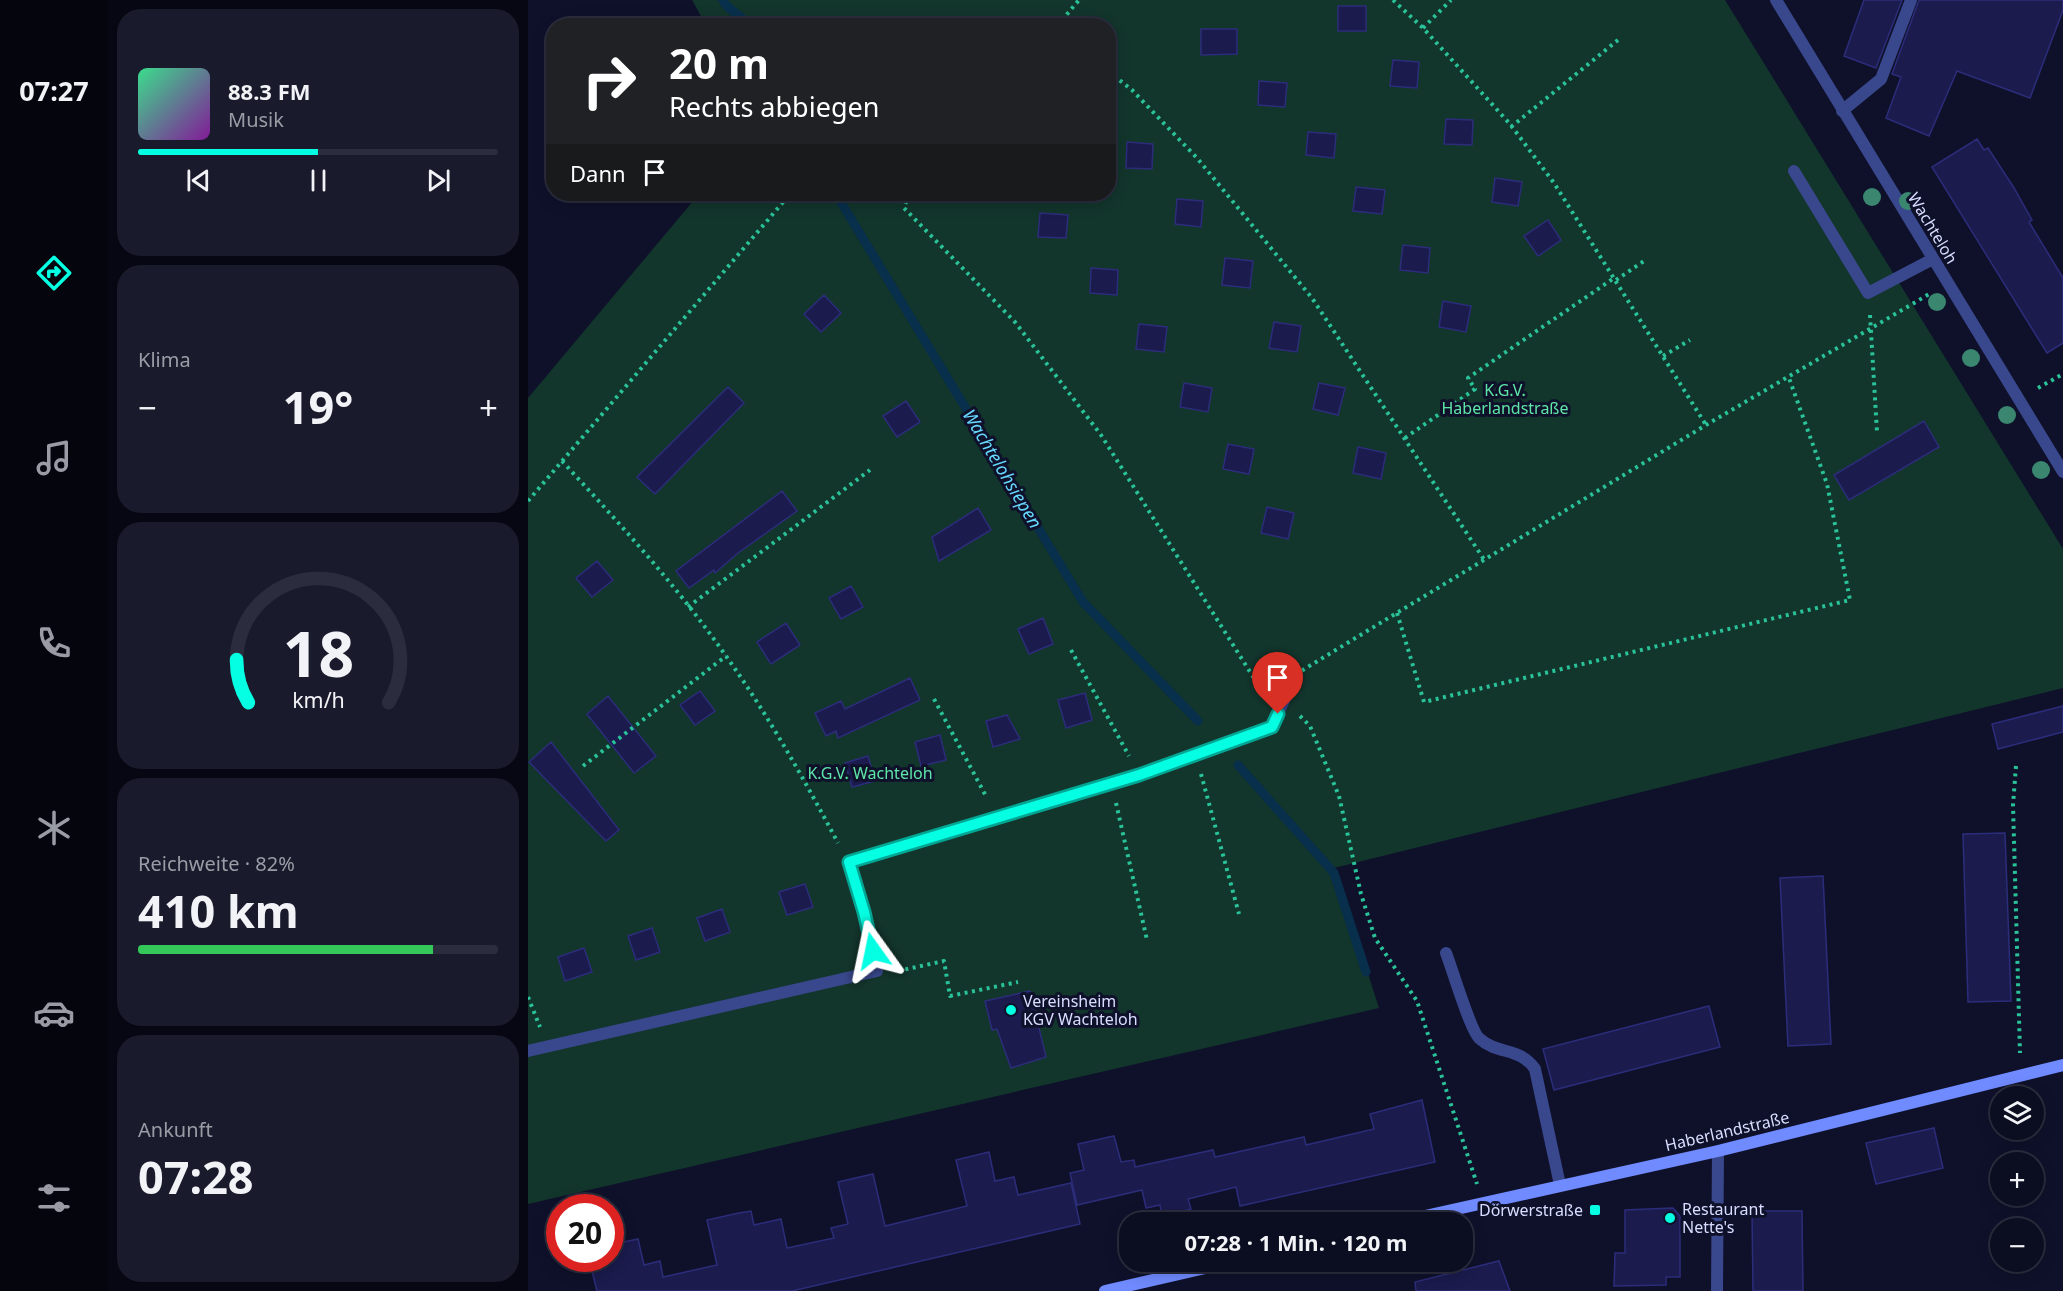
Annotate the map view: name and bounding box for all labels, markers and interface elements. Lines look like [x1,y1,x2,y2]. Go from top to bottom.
text: 20 m [669,34,769,91]
icon: right [570,42,648,120]
text: 07:27 [19,72,89,109]
text: 88.3 FM [228,76,310,106]
text: Rechts abbiegen [669,88,879,125]
text: Musik [228,106,284,133]
icon: arrive [638,156,671,189]
text: Dann [570,158,626,188]
icon: previous [182,164,215,197]
icon: pause [302,164,335,197]
icon: next [422,164,455,197]
street label: Wachteloh [1903,188,1963,268]
icon: directions [33,252,75,294]
text: Klima [138,346,191,373]
text: 19° [283,376,353,437]
park label: K.G.V. Haberlandstraße [1442,379,1568,419]
text: − [138,385,157,430]
text: + [479,385,498,430]
water label: Wachtelohsiepen [958,404,1048,533]
icon: music [33,437,75,479]
text: 18 [282,610,354,695]
icon: phone [33,622,75,664]
pin [1252,652,1303,714]
icon: arrive [1261,661,1294,694]
text: km/h [292,685,344,714]
park label: K.G.V. Wachteloh [807,762,933,784]
icon: climate [33,807,75,849]
text: Reichweite · 82% [138,850,295,877]
text: 410 km [138,880,299,941]
position arrow [841,919,905,983]
place label: Vereinsheim KGV Wachteloh [1023,990,1138,1030]
icon: car [33,992,75,1034]
marker: Vereinsheim KGV Wachteloh [1004,1003,1018,1017]
map controls [1990,1086,2044,1272]
button: layers [1990,1086,2044,1140]
street label: Haberlandstraße [1663,1106,1791,1156]
text: Ankunft [138,1116,213,1143]
text: 07:28 [138,1146,254,1207]
button: + [1990,1152,2044,1206]
icon: filters [33,1177,75,1219]
speed limit sign: 20 [546,1194,624,1272]
place label: Restaurant Nette's [1682,1198,1764,1238]
place label: Dörwerstraße [1479,1199,1583,1221]
marker: Dörwerstraße [1588,1203,1602,1217]
marker: Restaurant Nette's [1663,1211,1677,1225]
button: − [1990,1218,2044,1272]
text: 07:28 · 1 Min. · 120 m [1185,1227,1407,1257]

